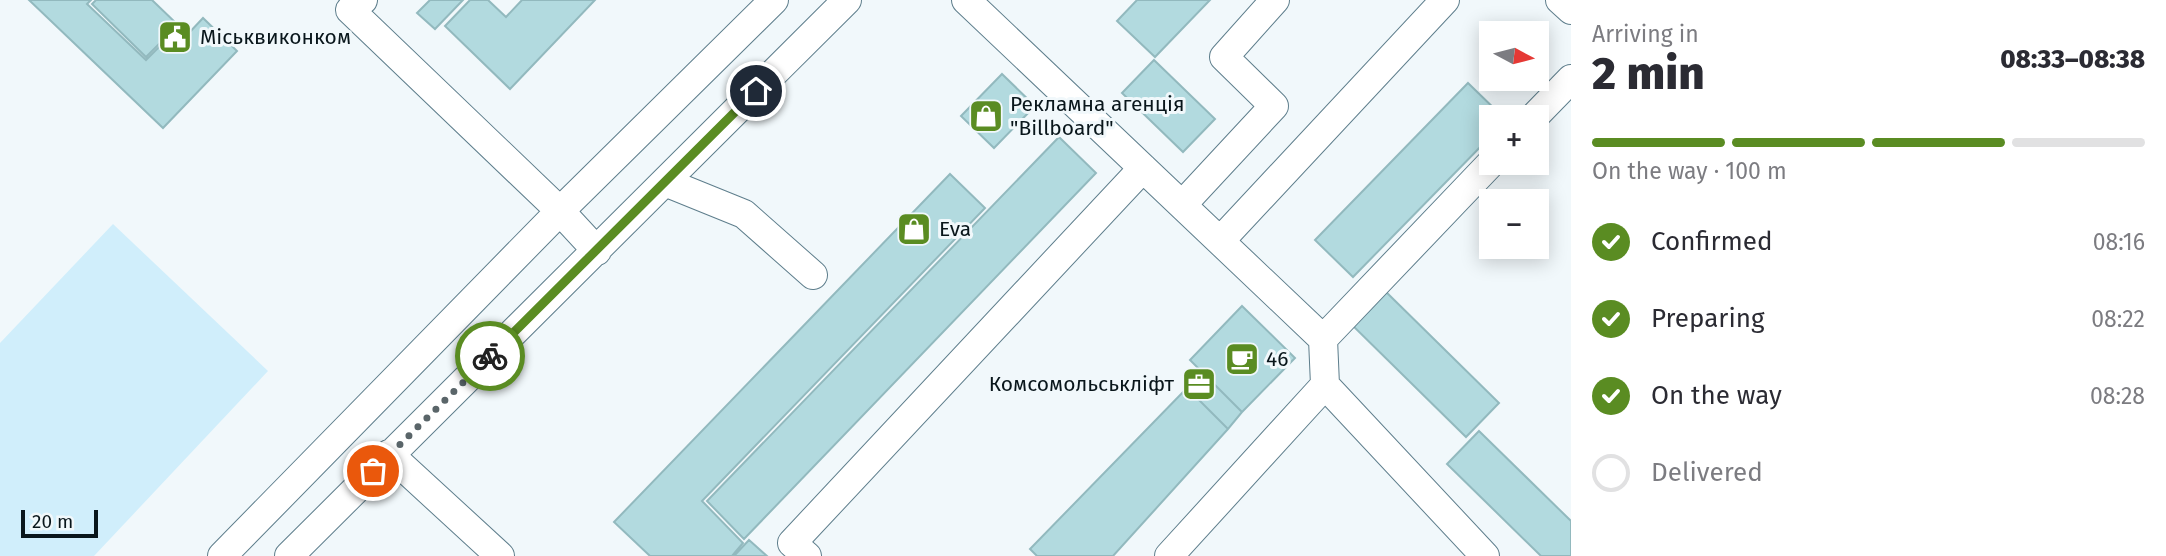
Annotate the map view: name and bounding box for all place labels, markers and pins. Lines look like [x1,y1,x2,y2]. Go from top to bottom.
public building icon: Міськвиконком [156,18,194,56]
place label: Міськвиконком [200,24,351,50]
pin [726,61,786,121]
place label: Рекламна агенція "Billboard" [1010,91,1185,141]
shop icon: Рекламна агенція "Billboard" [967,97,1005,135]
shop icon: Eva [895,210,933,248]
place label: Eva [939,216,971,242]
cafe icon: 46 [1223,340,1261,378]
place label: 46 [1266,346,1288,372]
office icon: Комсомольськліфт [1180,365,1218,403]
place label: Комсомольськліфт [989,371,1175,397]
pin [343,441,403,501]

